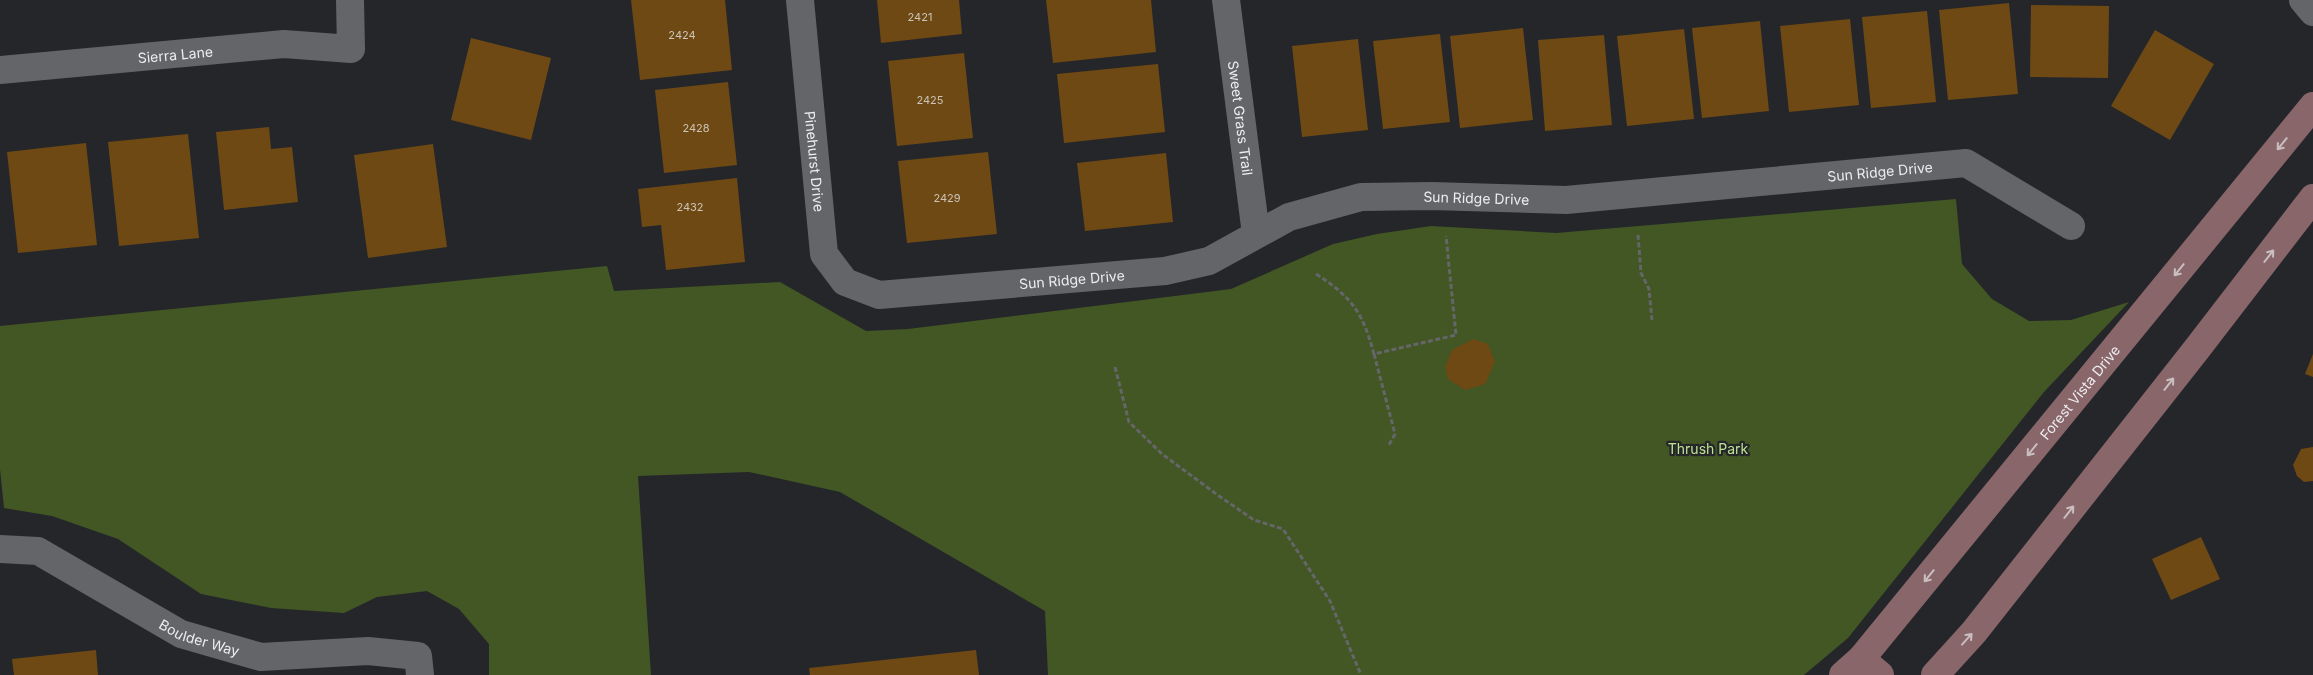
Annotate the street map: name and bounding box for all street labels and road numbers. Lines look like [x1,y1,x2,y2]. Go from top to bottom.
street label: Sierra Lane [137,42,214,66]
street label: Sweet Grass Trail [1225,60,1257,176]
street label: Pinehurst Drive [802,110,828,213]
street label: Sun Ridge Drive [1826,158,1933,184]
street label: Sun Ridge Drive [1423,187,1529,207]
street label: Sun Ridge Drive [1018,266,1125,292]
street label: Forest Vista Drive [2036,341,2123,443]
street label: Boulder Way [157,615,242,659]

